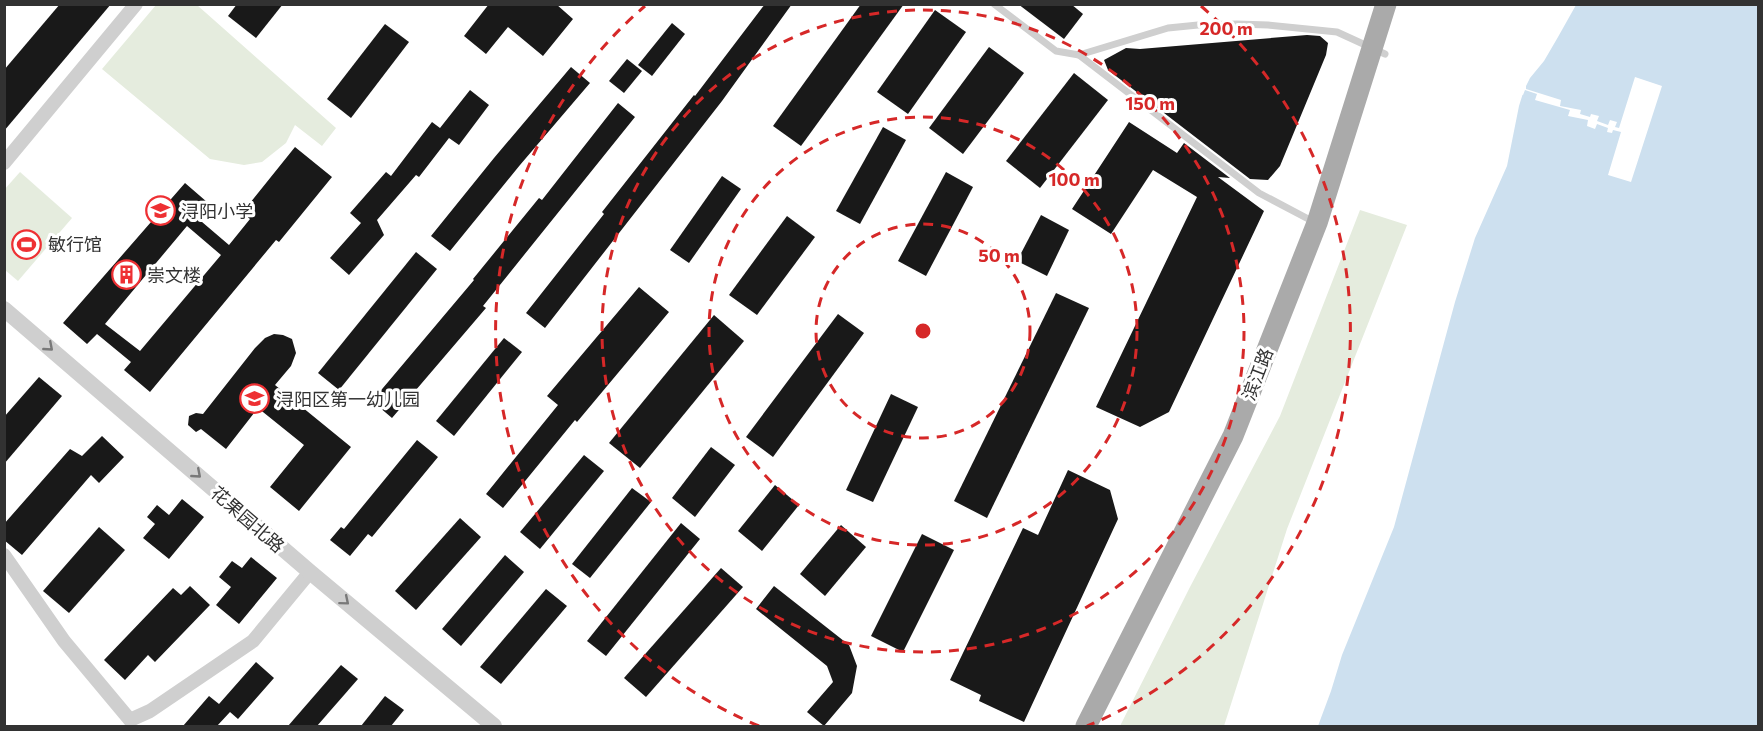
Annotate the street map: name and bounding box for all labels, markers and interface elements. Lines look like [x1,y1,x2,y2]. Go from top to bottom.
text: 200 m [1199,17,1253,39]
text: 150 m [1125,92,1175,114]
text: 100 m [1048,168,1100,190]
school or university icon: 浔阳小学 [144,195,176,227]
place label: 浔阳小学 [181,200,253,222]
sports icon: 敏行馆 [11,228,43,260]
place label: 敏行馆 [48,233,102,255]
text: 50 m [978,244,1020,266]
building icon: 崇文楼 [110,259,142,291]
place label: 崇文楼 [147,264,201,286]
centre of rings [913,321,933,341]
one-way arrow [42,340,53,351]
street label: 滨江路 [1237,345,1277,403]
school or university icon: 浔阳区第一幼儿园 [239,383,271,415]
place label: 浔阳区第一幼儿园 [276,388,420,410]
one-way arrow [190,467,201,478]
street label: 花果园北路 [207,481,289,557]
one-way arrow [338,594,349,605]

